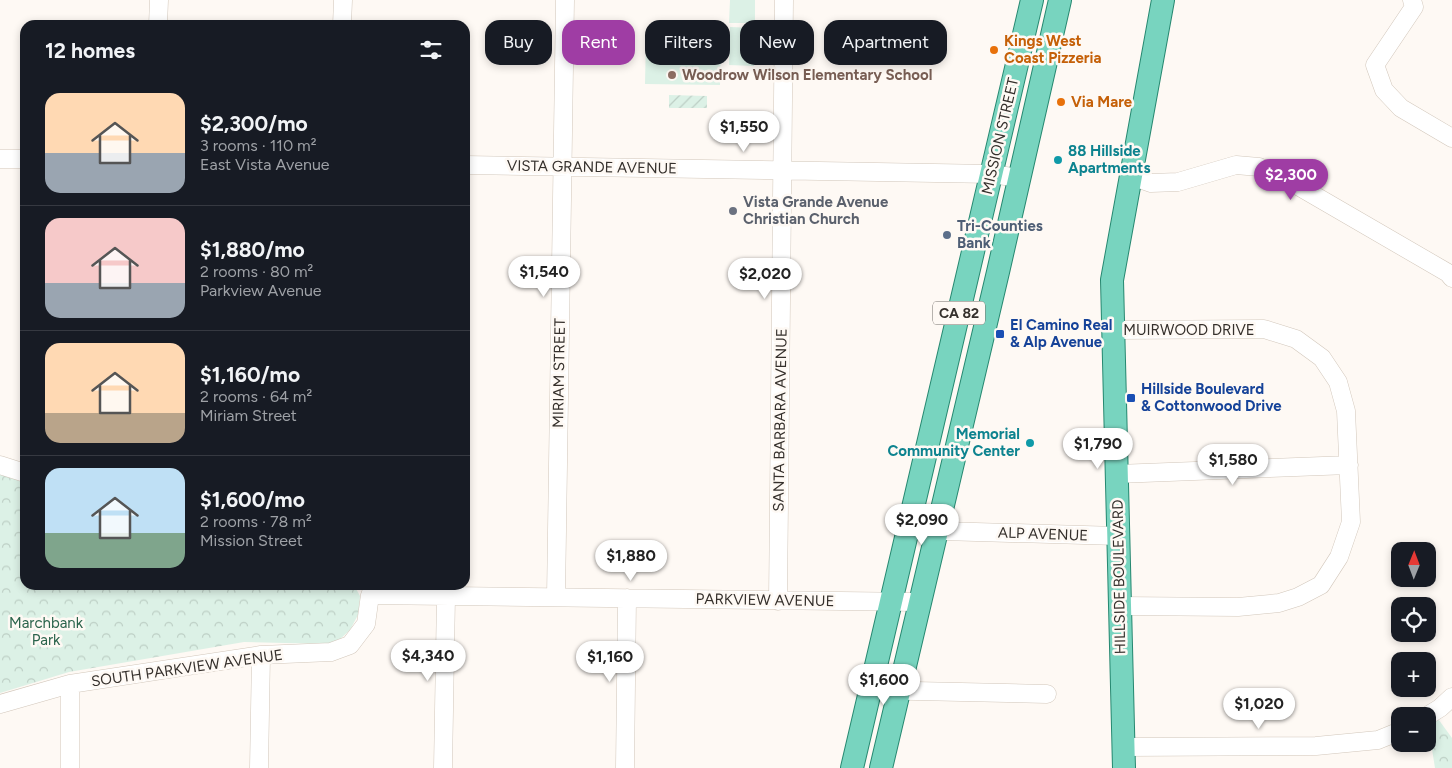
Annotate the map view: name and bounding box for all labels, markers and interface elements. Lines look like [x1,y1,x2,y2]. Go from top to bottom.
chip: Buy [485,20,552,65]
chip: Rent [562,20,635,65]
chip: Filters [645,20,730,65]
chip: New [740,20,814,65]
chip: Apartment [824,20,947,65]
place label: Kings West Coast Pizzeria [1004,32,1101,67]
icon: filters [417,36,445,64]
text: 12 homes [45,38,135,63]
marker: Kings West Coast Pizzeria [988,44,1000,56]
place label: Woodrow Wilson Elementary School [682,66,932,84]
marker: Woodrow Wilson Elementary School [666,69,678,81]
street label: MISSION STREET [978,75,1022,196]
place label: Via Mare [1071,93,1133,111]
marker: Via Mare [1055,96,1067,108]
pin: $1,550 [703,110,785,153]
text: $2,300/mo [200,111,308,136]
icon: home [85,113,145,173]
text: $1,550 [720,117,768,136]
text: 3 rooms · 110 m² [200,136,316,155]
place label: 88 Hillside Apartments [1068,142,1150,177]
marker: 88 Hillside Apartments [1052,154,1064,166]
text: East Vista Avenue [200,155,330,174]
street label: VISTA GRANDE AVENUE [507,157,677,177]
pin: $2,300 [1250,158,1332,201]
text: $2,300 [1265,165,1317,184]
place label: Vista Grande Avenue Christian Church [743,193,889,228]
marker: Vista Grande Avenue Christian Church [727,205,739,217]
place label: Tri-Counties Bank [957,217,1043,252]
marker: Tri-Counties Bank [941,229,953,241]
text: $1,880/mo [200,237,305,262]
icon: home [85,238,145,298]
pin: $1,540 [503,256,585,298]
pin: $2,020 [724,258,806,300]
text: 2 rooms · 80 m² [200,262,313,281]
text: $1,540 [519,262,569,281]
text: $2,020 [739,264,791,283]
text: Parkview Avenue [200,281,322,300]
road number: CA 82 [933,302,985,324]
place label: El Camino Real & Alp Avenue [1010,316,1112,351]
street label: MIRIAM STREET [549,317,569,428]
street label: MUIRWOOD DRIVE [1123,321,1255,339]
street label: SANTA BARBARA AVENUE [769,328,791,512]
marker: El Camino Real & Alp Avenue [994,328,1006,340]
text: $1,160/mo [200,362,300,387]
icon: home [85,363,145,423]
place label: Hillside Boulevard & Cottonwood Drive [1141,380,1282,415]
text: 2 rooms · 64 m² [200,387,312,406]
marker: Hillside Boulevard & Cottonwood Drive [1125,392,1137,404]
text: Miriam Street [200,406,297,425]
place label: Memorial Community Center [887,425,1020,460]
pin: $1,790 [1057,428,1139,470]
text: $1,790 [1074,434,1122,453]
marker: Memorial Community Center [1024,437,1036,449]
pin: $1,580 [1192,444,1274,486]
text: $1,580 [1208,450,1258,469]
text: $1,600/mo [200,487,305,512]
icon: home [85,488,145,548]
street label: HILLSIDE BOULEVARD [1109,499,1129,655]
pin: $2,090 [881,504,963,546]
text: $2,090 [896,510,948,529]
text: 2 rooms · 78 m² [200,512,312,531]
street label: ALP AVENUE [998,523,1088,545]
text: Mission Street [200,531,303,550]
pin: $1,880 [590,540,672,582]
north arrow [1391,542,1436,588]
map controls [1391,542,1436,752]
text: $1,880 [606,546,656,565]
street label: PARKVIEW AVENUE [696,590,834,610]
button: locate [1391,597,1436,642]
park label: Marchbank Park [9,614,84,649]
pin: $4,340 [387,640,469,682]
pin: $1,160 [569,640,651,683]
street label: SOUTH PARKVIEW AVENUE [90,646,284,690]
text: $4,340 [402,646,454,665]
text: $1,160 [587,647,633,666]
button: + [1391,652,1436,697]
pin: $1,600 [843,664,925,706]
text: $1,600 [859,670,909,689]
pin: $1,020 [1218,688,1300,730]
text: $1,020 [1234,694,1284,713]
button: − [1391,707,1436,752]

